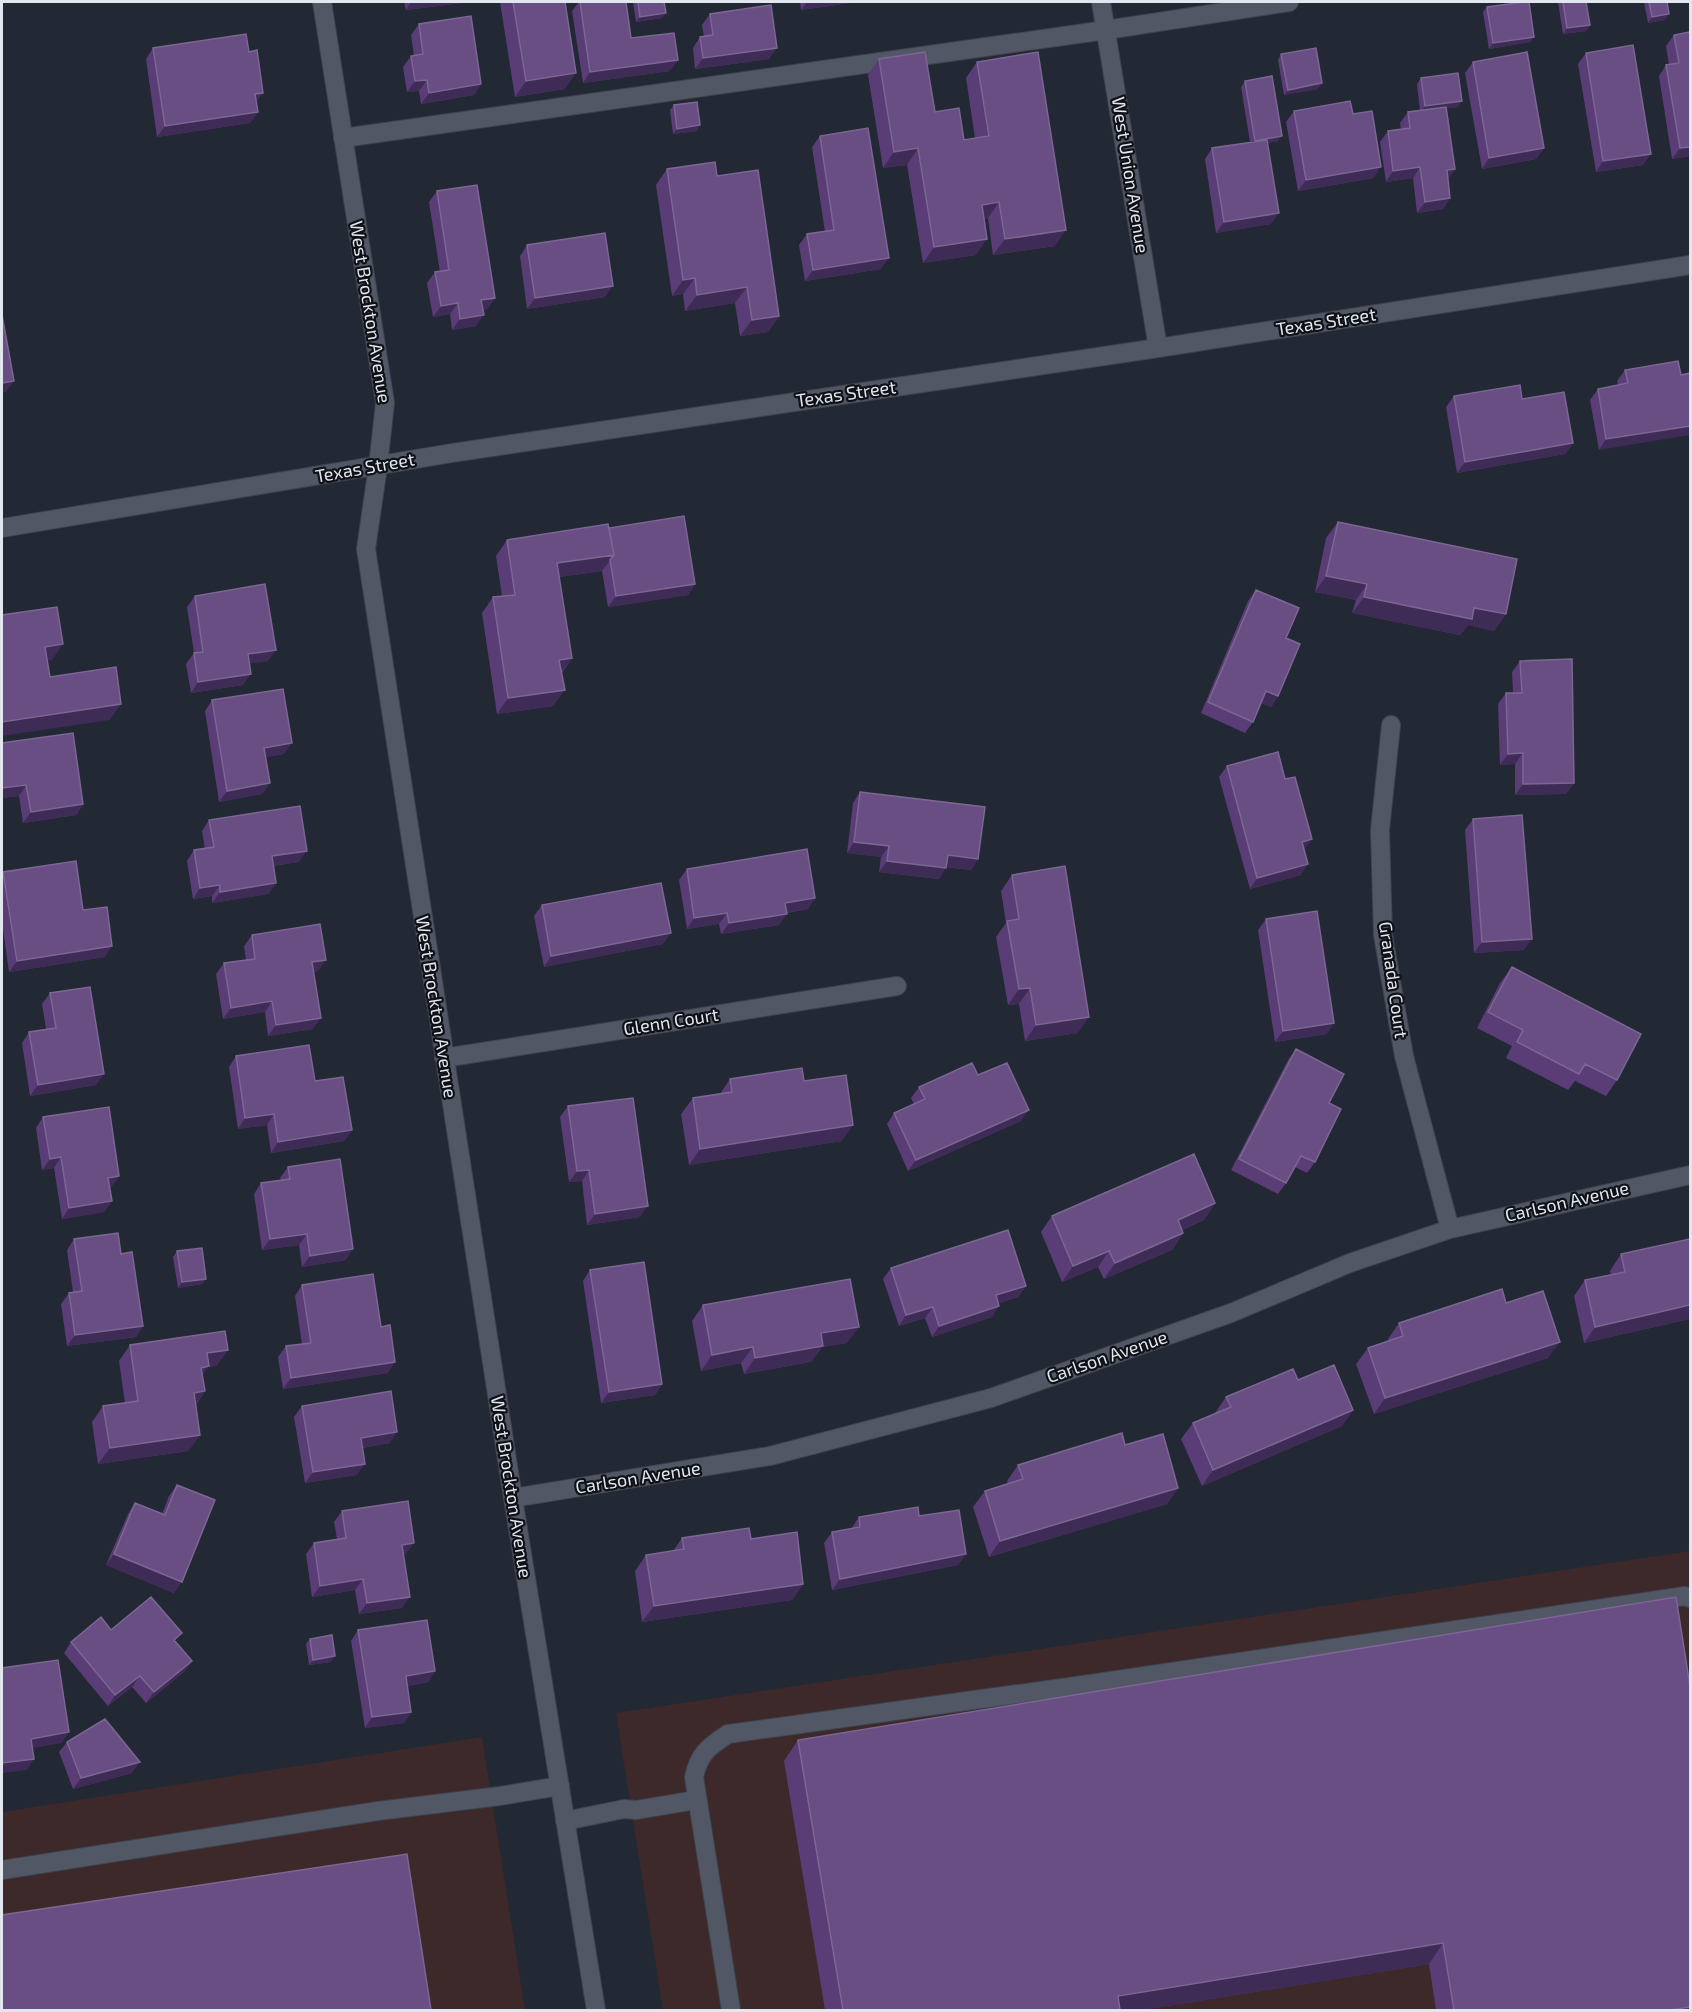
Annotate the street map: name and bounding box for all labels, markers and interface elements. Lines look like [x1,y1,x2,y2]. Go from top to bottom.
street label: West Union Avenue [1108,95,1154,255]
street label: West Brockton Avenue [346,219,396,405]
street label: Texas Street [1274,302,1377,340]
street label: Texas Street [794,375,897,411]
street label: Texas Street [313,447,416,487]
street label: West Brockton Avenue [412,914,462,1100]
street label: Granada Court [1375,920,1413,1040]
street label: Glenn Court [622,1003,720,1039]
street label: Carlson Avenue [1503,1176,1631,1226]
street label: Carlson Avenue [1043,1325,1170,1387]
street label: West Brockton Avenue [487,1394,537,1580]
street label: Carlson Avenue [574,1456,702,1498]

